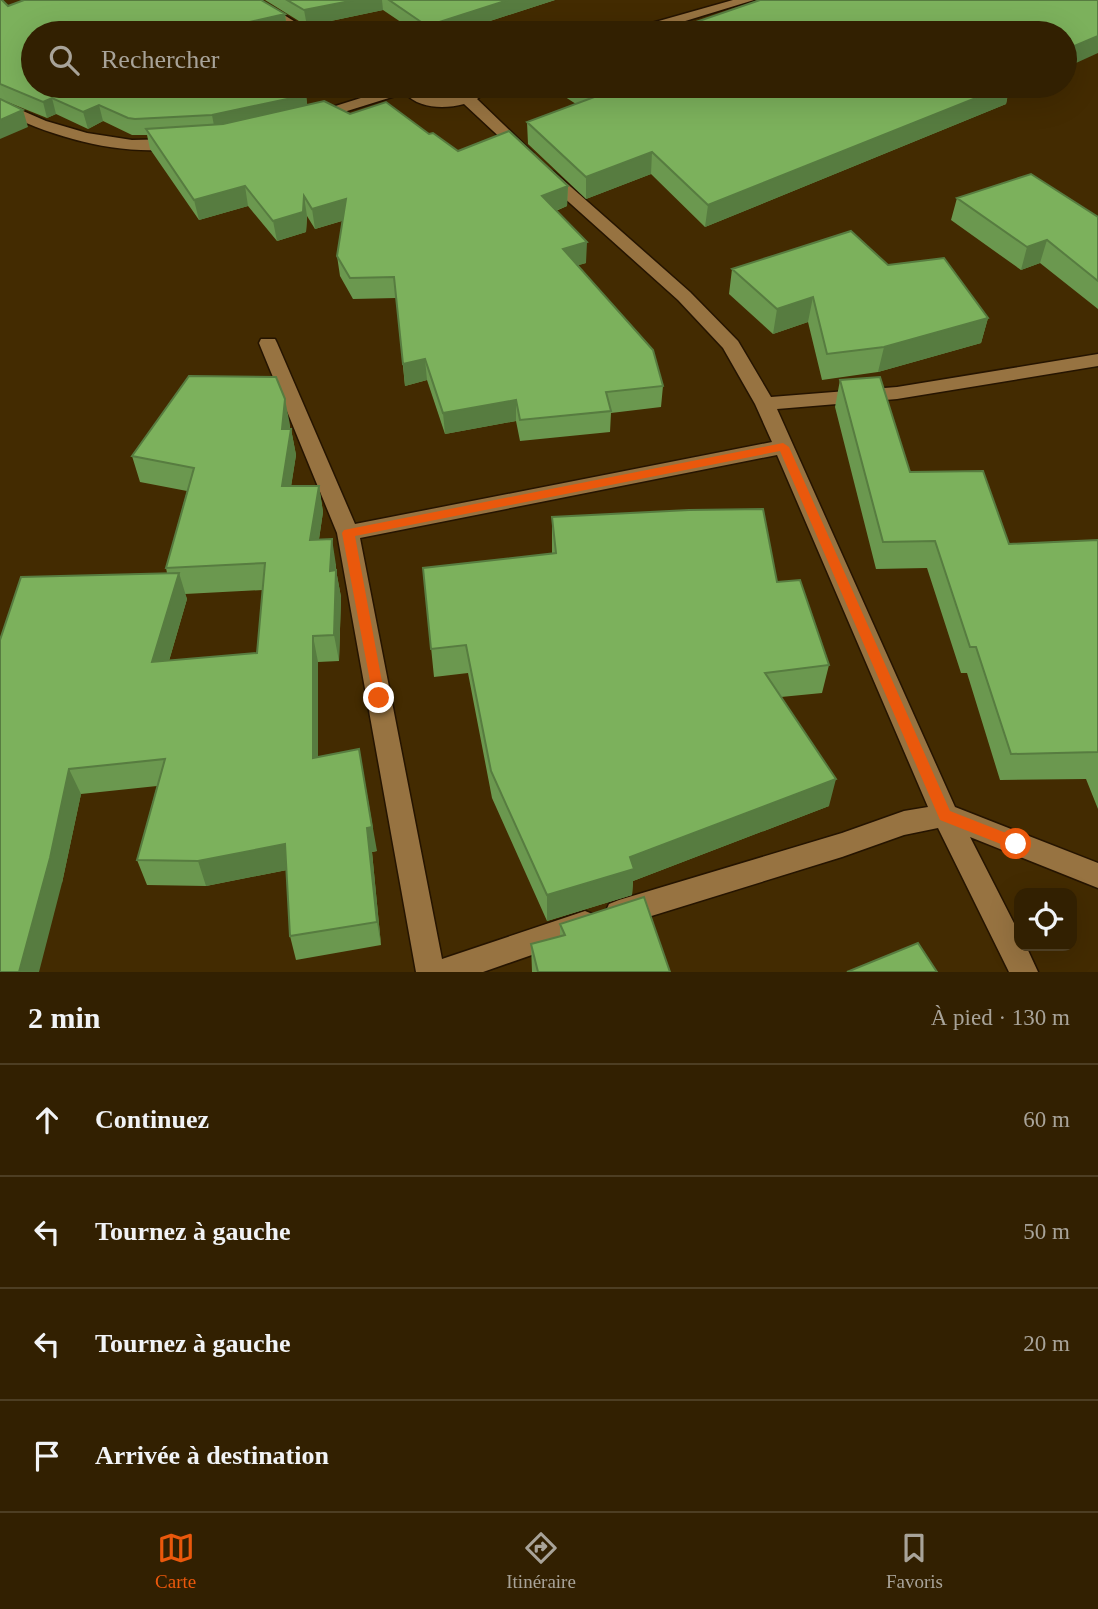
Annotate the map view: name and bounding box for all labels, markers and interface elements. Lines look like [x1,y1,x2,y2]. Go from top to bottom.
search box [21,21,1077,98]
icon: search [45,41,83,79]
text: Rechercher [101,45,219,74]
route end [363,682,394,713]
route start [1000,828,1031,859]
map controls [1014,888,1077,951]
button: locate [1014,888,1077,951]
text: 2 min [28,1001,101,1034]
text: À pied · 130 m [931,1005,1070,1030]
icon: ahead [28,1101,66,1139]
text: Continuez [95,1105,209,1134]
text: 60 m [1023,1107,1070,1132]
icon: left [28,1213,66,1251]
text: Tournez à gauche [95,1217,291,1246]
text: 50 m [1023,1219,1070,1244]
icon: left [28,1325,66,1363]
text: Tournez à gauche [95,1329,291,1358]
text: 20 m [1023,1331,1070,1356]
icon: arrive [28,1437,66,1475]
text: Arrivée à destination [95,1441,329,1470]
tab: Carte [155,1529,196,1593]
tab: Itinéraire [506,1529,576,1593]
tab: Favoris [886,1529,943,1593]

